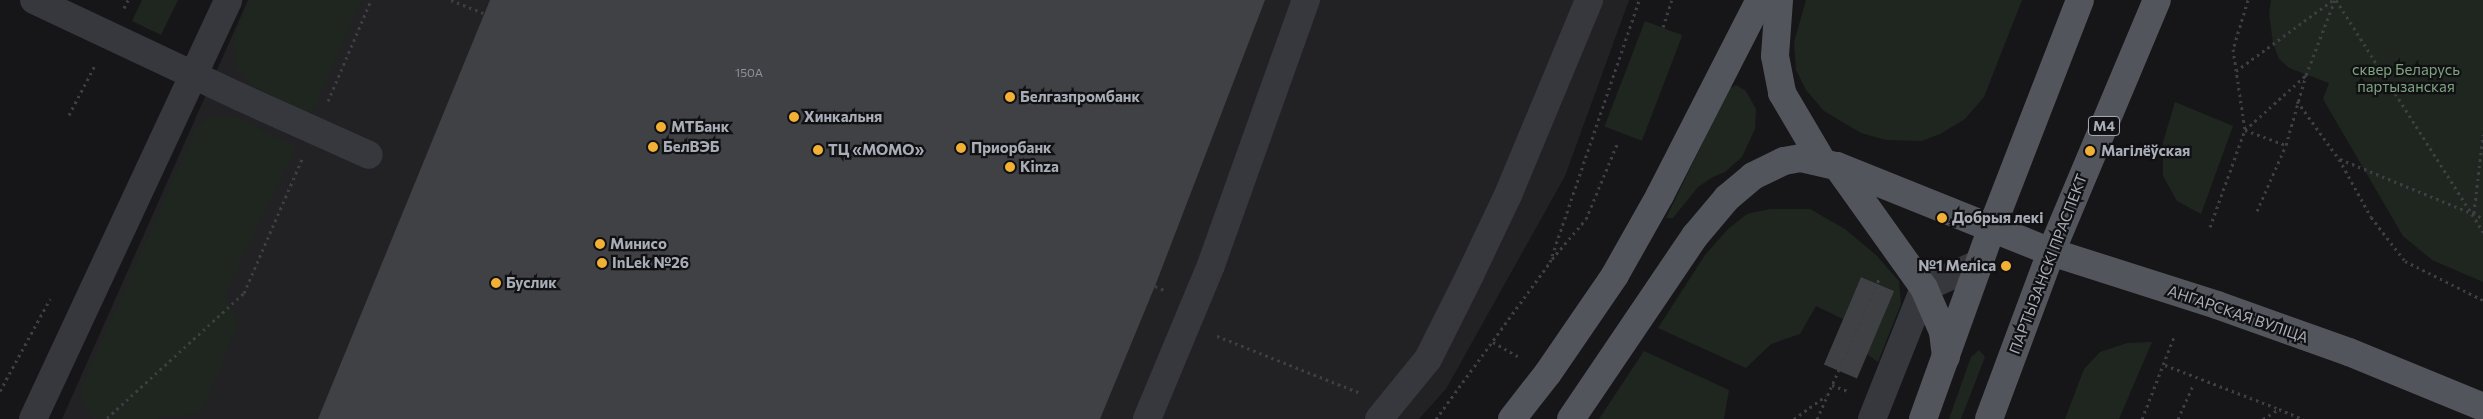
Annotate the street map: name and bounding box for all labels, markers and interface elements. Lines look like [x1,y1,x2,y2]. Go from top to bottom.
park label: сквер Беларусь партызанская [2352,60,2460,95]
house number: 150А [735,66,763,80]
place label: Белгазпромбанк [1020,88,1140,106]
marker: Белгазпромбанк [1004,91,1016,103]
place label: Хинкальня [804,108,882,126]
marker: Хинкальня [788,111,800,123]
road number: М4 [2088,114,2120,138]
place label: МТБанк [671,118,729,136]
marker: МТБанк [655,121,667,133]
place label: БелВЭБ [663,138,720,156]
place label: Приорбанк [971,139,1052,157]
marker: БелВЭБ [647,141,659,153]
place label: ТЦ «МОМО» [828,141,924,159]
marker: Приорбанк [955,142,967,154]
place label: Магілёўская [2101,142,2190,160]
marker: ТЦ «МОМО» [812,144,824,156]
marker: Магілёўская [2083,144,2097,158]
place label: Kinza [1020,158,1059,176]
marker: Kinza [1004,161,1016,173]
street label: ПАРТЫЗАНСКІ ПРАСПЕКТ [2005,171,2091,357]
place label: Добрыя лекі [1952,209,2043,227]
marker: Добрыя лекі [1936,212,1948,224]
place label: Минисо [610,235,667,253]
marker: Минисо [594,238,606,250]
place label: InLek №26 [612,254,689,272]
marker: InLek №26 [596,257,608,269]
place label: №1 Меліса [1918,257,1996,275]
marker: №1 Меліса [2000,260,2012,272]
place label: Буслик [506,274,557,292]
marker: Буслик [490,277,502,289]
street label: АНГАРСКАЯ ВУЛІЦА [2165,281,2311,347]

